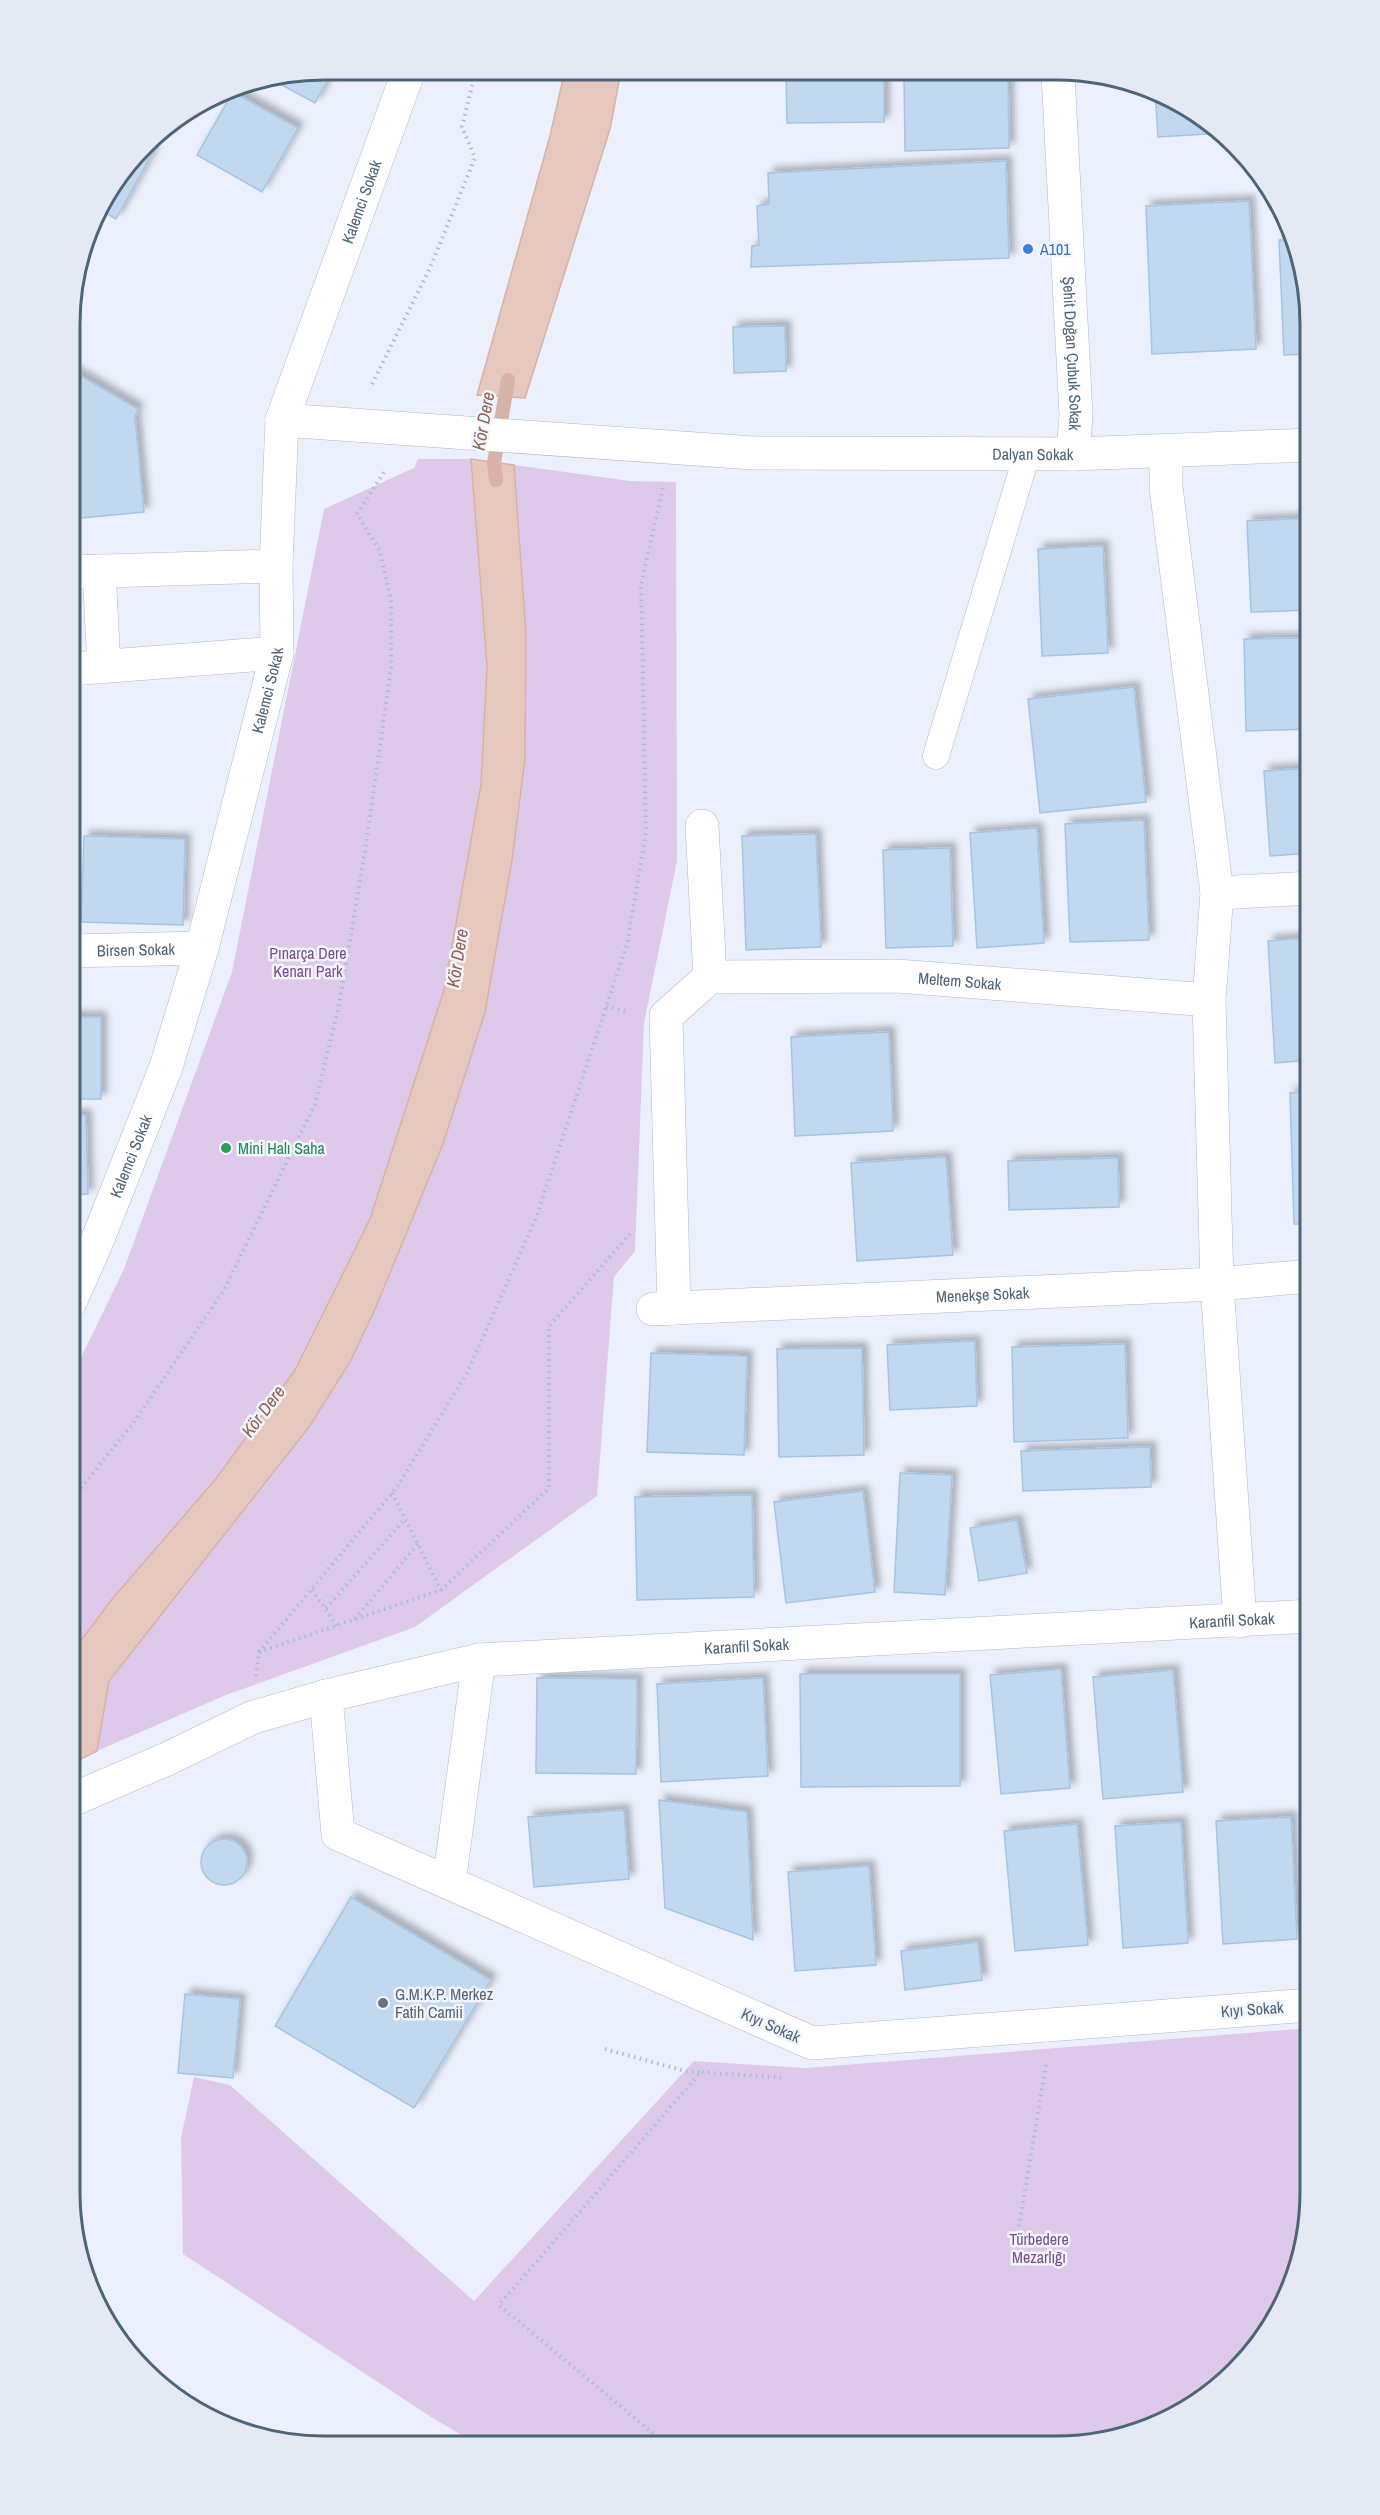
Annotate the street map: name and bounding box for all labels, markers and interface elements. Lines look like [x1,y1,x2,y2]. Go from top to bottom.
street label: Kalemci Sokak [336,156,387,247]
place label: A101 [1039,238,1071,260]
marker: A101 [1021,242,1035,256]
street label: Şehit Doğan Çubuk Sokak [1058,276,1087,432]
water label: Kör Dere [466,390,500,452]
street label: Dalyan Sokak [992,443,1074,465]
street label: Kalemci Sokak [246,647,288,736]
water label: Kör Dere [440,927,474,989]
street label: Birsen Sokak [97,938,176,961]
park label: Pınarça Dere Kenarı Park [269,942,347,982]
street label: Meltem Sokak [917,967,1003,995]
street label: Kalemci Sokak [104,1111,157,1201]
place label: Mini Halı Saha [238,1137,325,1159]
marker: Mini Halı Saha [219,1141,233,1155]
street label: Menekşe Sokak [936,1281,1030,1307]
water label: Kör Dere [235,1380,291,1442]
street label: Karanfil Sokak [1189,1607,1275,1633]
street label: Karanfil Sokak [703,1633,790,1659]
place label: G.M.K.P. Merkez Fatih Camii [395,1983,494,2023]
marker: G.M.K.P. Merkez Fatih Camii [376,1996,390,2010]
street label: Kıyı Sokak [1220,1996,1284,2022]
street label: Kıyı Sokak [738,2002,805,2048]
park label: Türbedere Mezarlığı [1009,2228,1069,2268]

